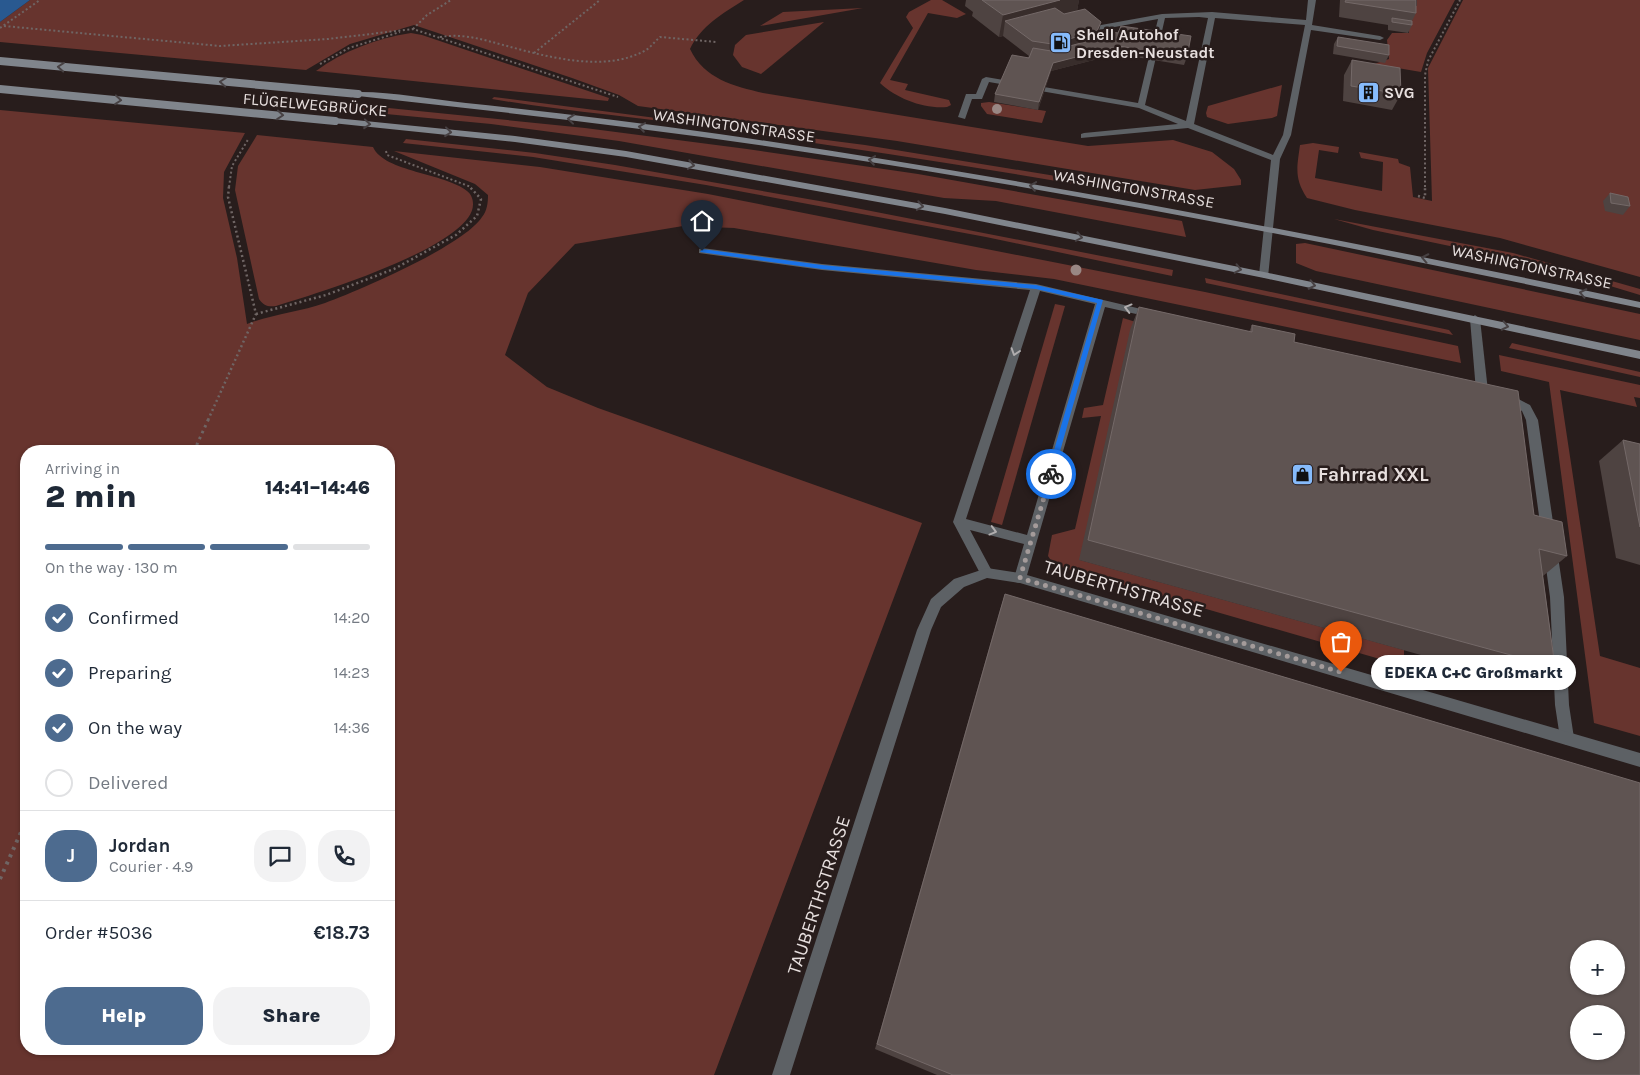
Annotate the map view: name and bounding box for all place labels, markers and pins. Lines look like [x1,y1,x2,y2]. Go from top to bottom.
place label: Shell Autohof Dresden-Neustadt [1076,25,1215,62]
fuel station icon: Shell Autohof Dresden-Neustadt [1048,31,1072,55]
building icon: SVG [1356,80,1380,104]
place label: SVG [1384,83,1415,102]
pin [681,200,723,251]
shop icon: Fahrrad XXL [1290,462,1314,486]
place label: Fahrrad XXL [1318,464,1429,486]
pin [1320,621,1362,672]
callout: EDEKA C+C Großmarkt [1371,654,1576,690]

